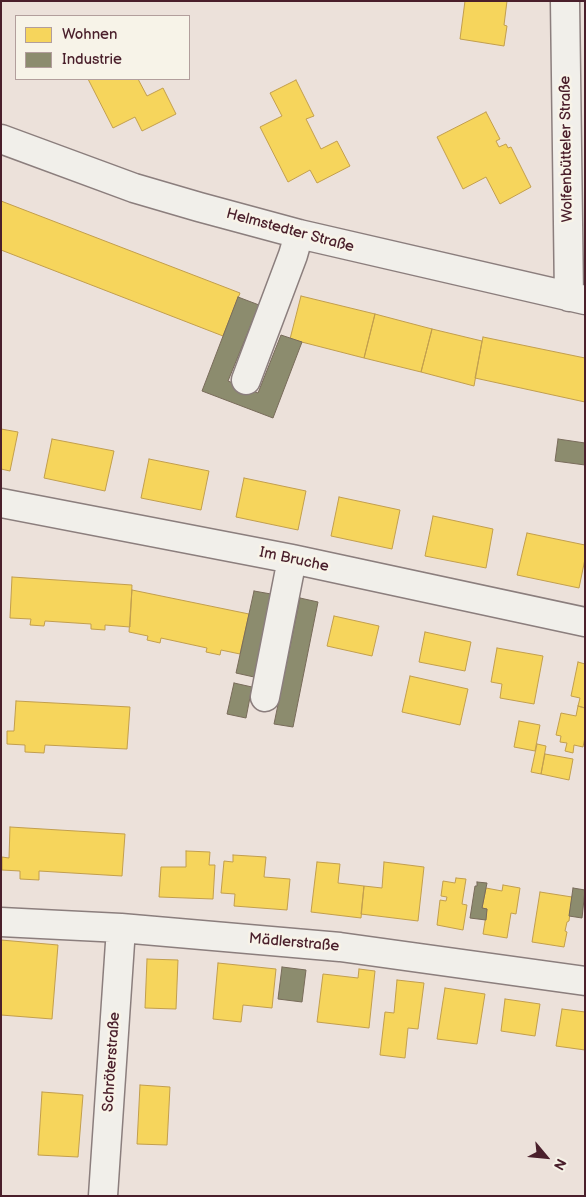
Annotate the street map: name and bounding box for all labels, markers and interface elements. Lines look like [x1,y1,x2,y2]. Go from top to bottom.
legend [15,15,190,80]
text: Wohnen [62,25,117,44]
text: Industrie [62,50,122,69]
street label: Wolfenbütteler Straße [557,75,577,223]
street label: Helmstedter Straße [224,205,356,257]
street label: Im Bruche [258,544,330,576]
street label: Mädlerstraße [248,930,340,956]
street label: Schröterstraße [100,1011,124,1113]
north arrow [521,1132,571,1182]
text: N [550,1156,570,1173]

